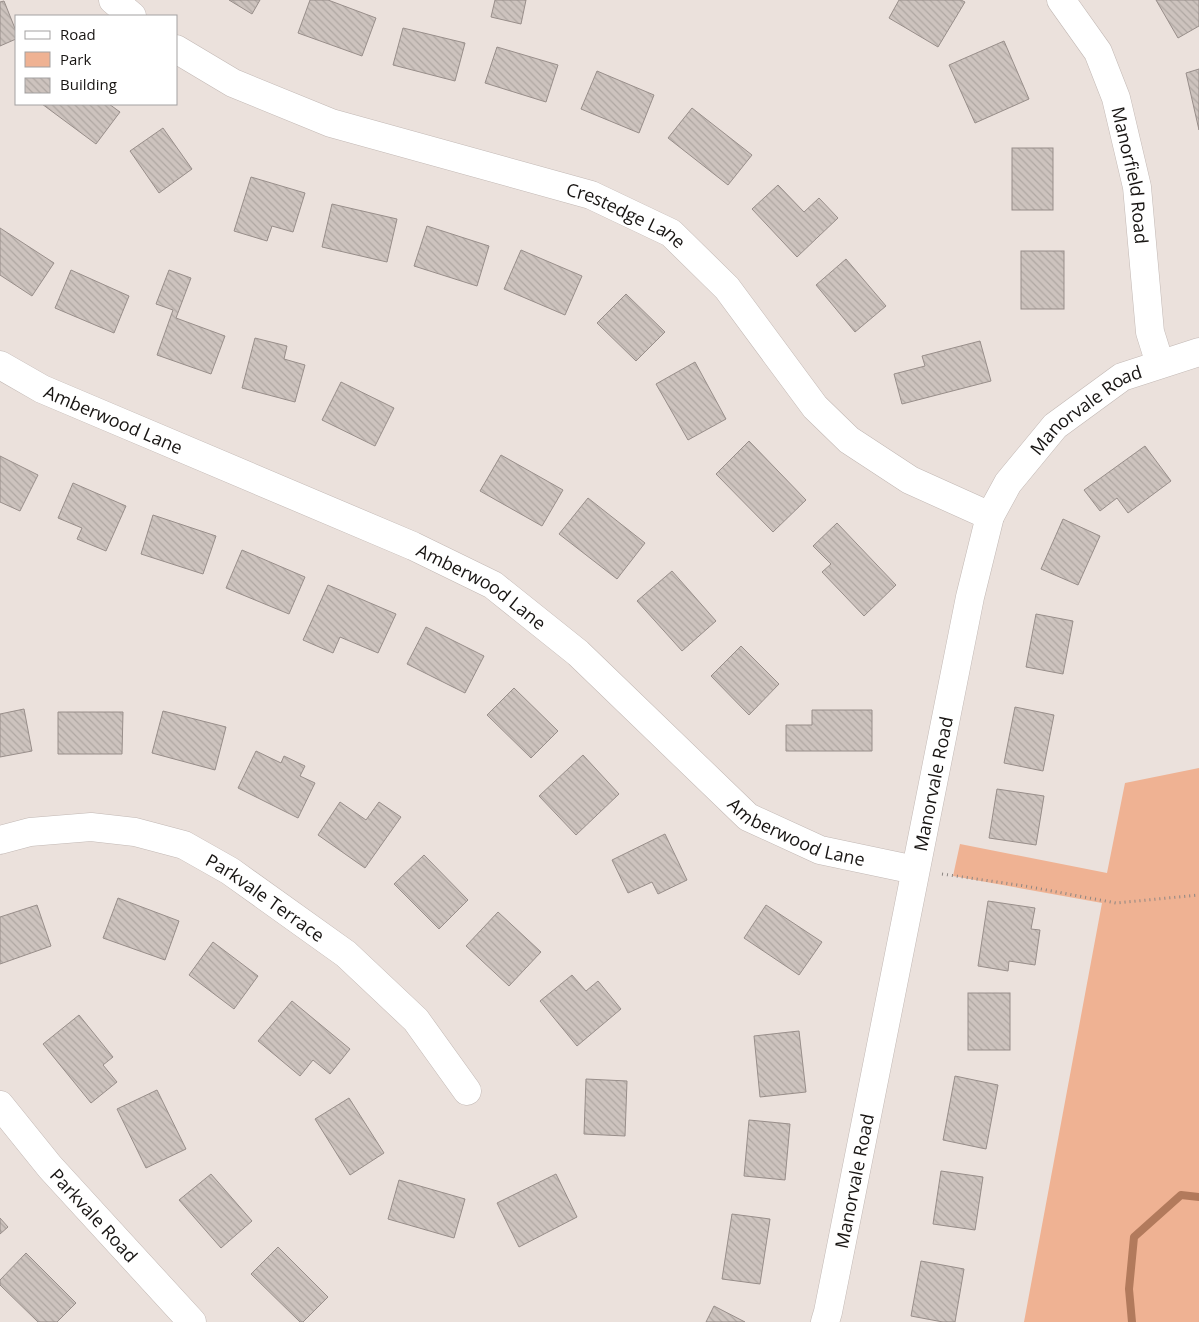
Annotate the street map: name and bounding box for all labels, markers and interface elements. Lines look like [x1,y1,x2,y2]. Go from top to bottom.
legend [15,15,178,105]
text: Road [60,24,96,44]
text: Park [60,49,91,69]
text: Building [60,74,117,94]
street label: Manorfield Road [1106,104,1154,245]
street label: Crestedge Lane [564,177,691,253]
street label: Manorvale Road [1024,359,1145,460]
street label: Amberwood Lane [40,379,187,459]
street label: Amberwood Lane [413,538,551,635]
street label: Manorvale Road [908,714,958,853]
street label: Amberwood Lane [723,792,867,871]
street label: Parkvale Terrace [202,848,329,947]
street label: Manorvale Road [829,1112,879,1250]
street label: Parkvale Road [45,1163,143,1267]

